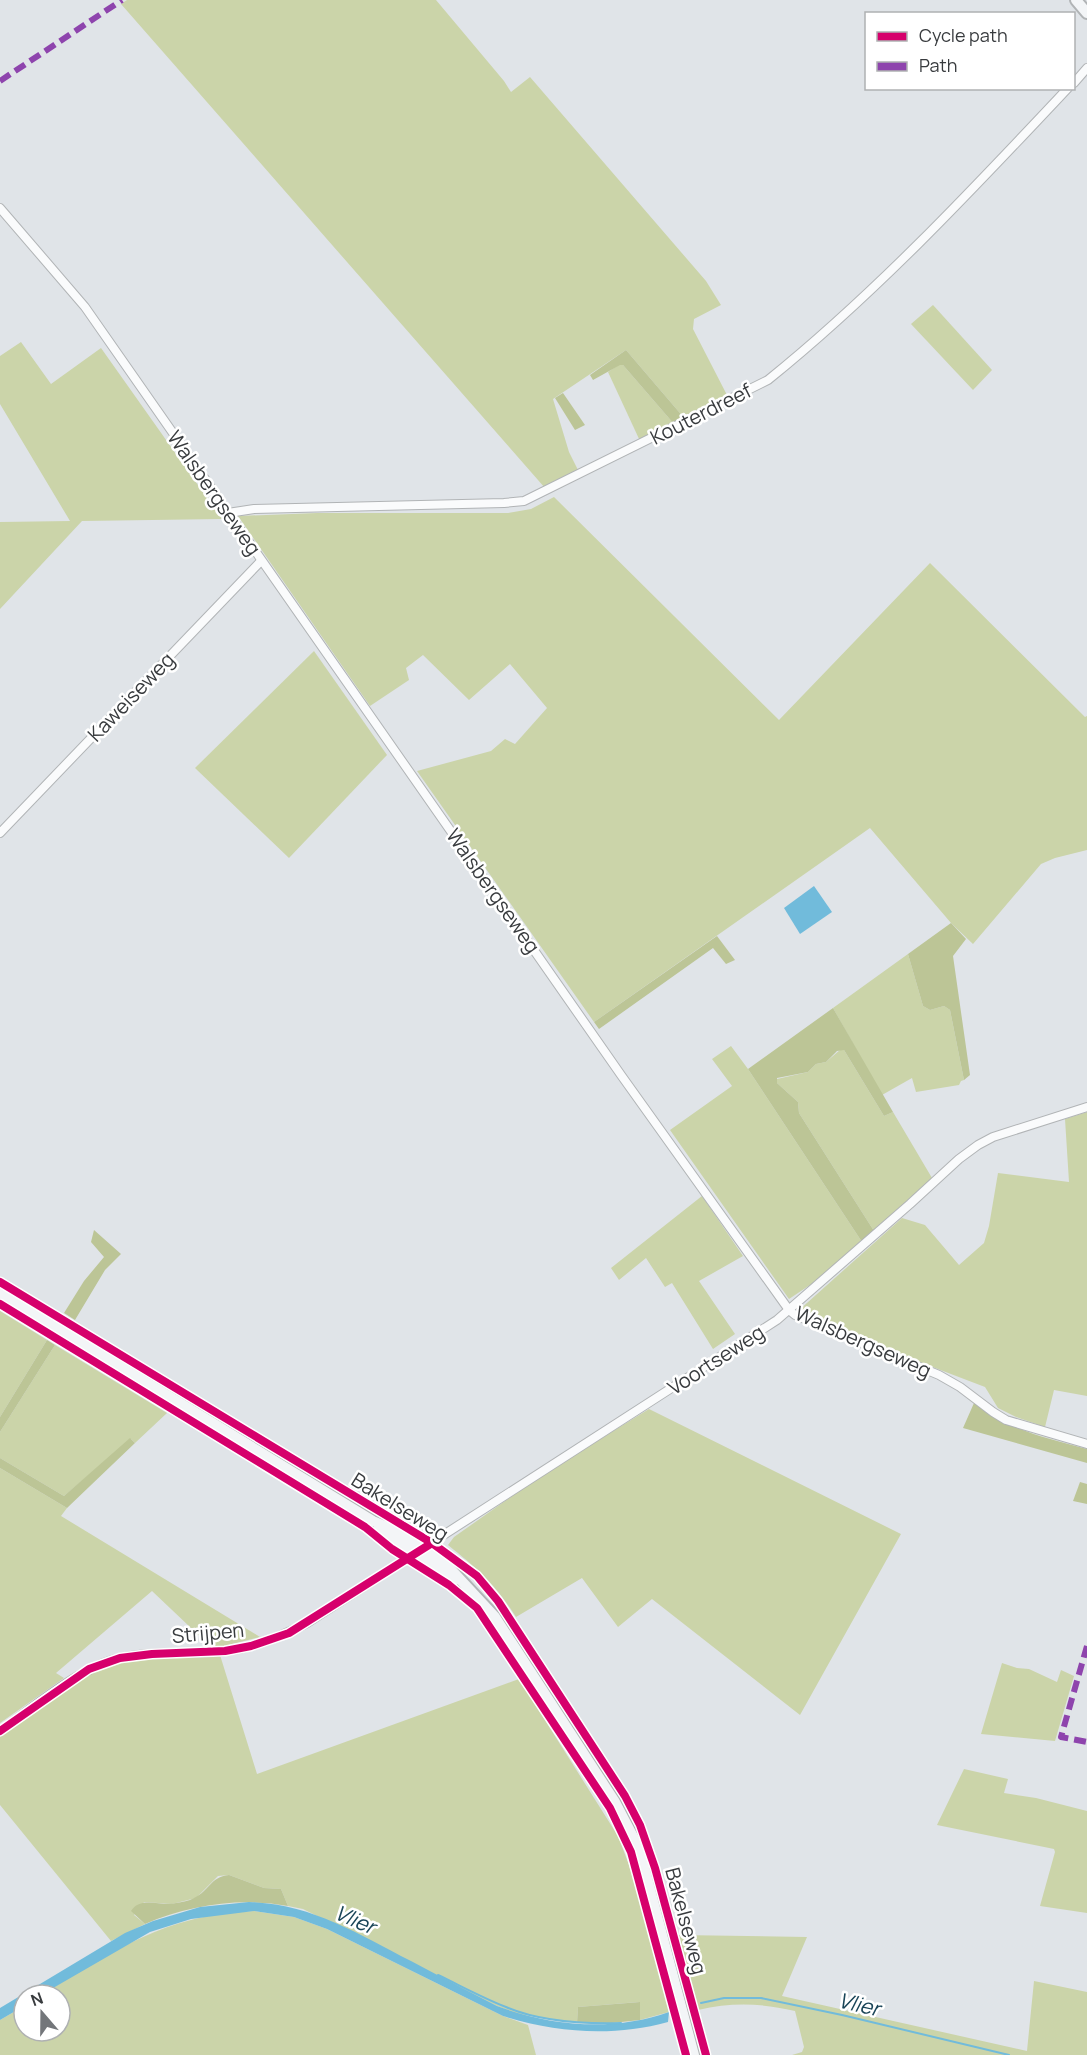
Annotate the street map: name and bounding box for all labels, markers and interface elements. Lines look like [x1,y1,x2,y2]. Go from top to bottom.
legend [865,12,1075,90]
text: Cycle path [919,23,1008,47]
text: Path [919,53,957,77]
street label: Kouterdreef [645,376,756,451]
street label: Walsbergseweg [161,425,267,560]
street label: Kaweiseweg [81,646,180,747]
street label: Walsbergseweg [440,823,546,958]
street label: Walsbergseweg [791,1299,936,1384]
street label: Voortseweg [662,1318,769,1401]
street label: Bakelseweg [347,1466,454,1547]
street label: Strijpen [171,1616,245,1649]
street label: Bakelseweg [659,1864,714,1977]
water label: Vlier [331,1898,382,1941]
north arrow [12,1983,72,2043]
water label: Vlier [836,1986,885,2023]
text: N [28,1987,46,2011]

